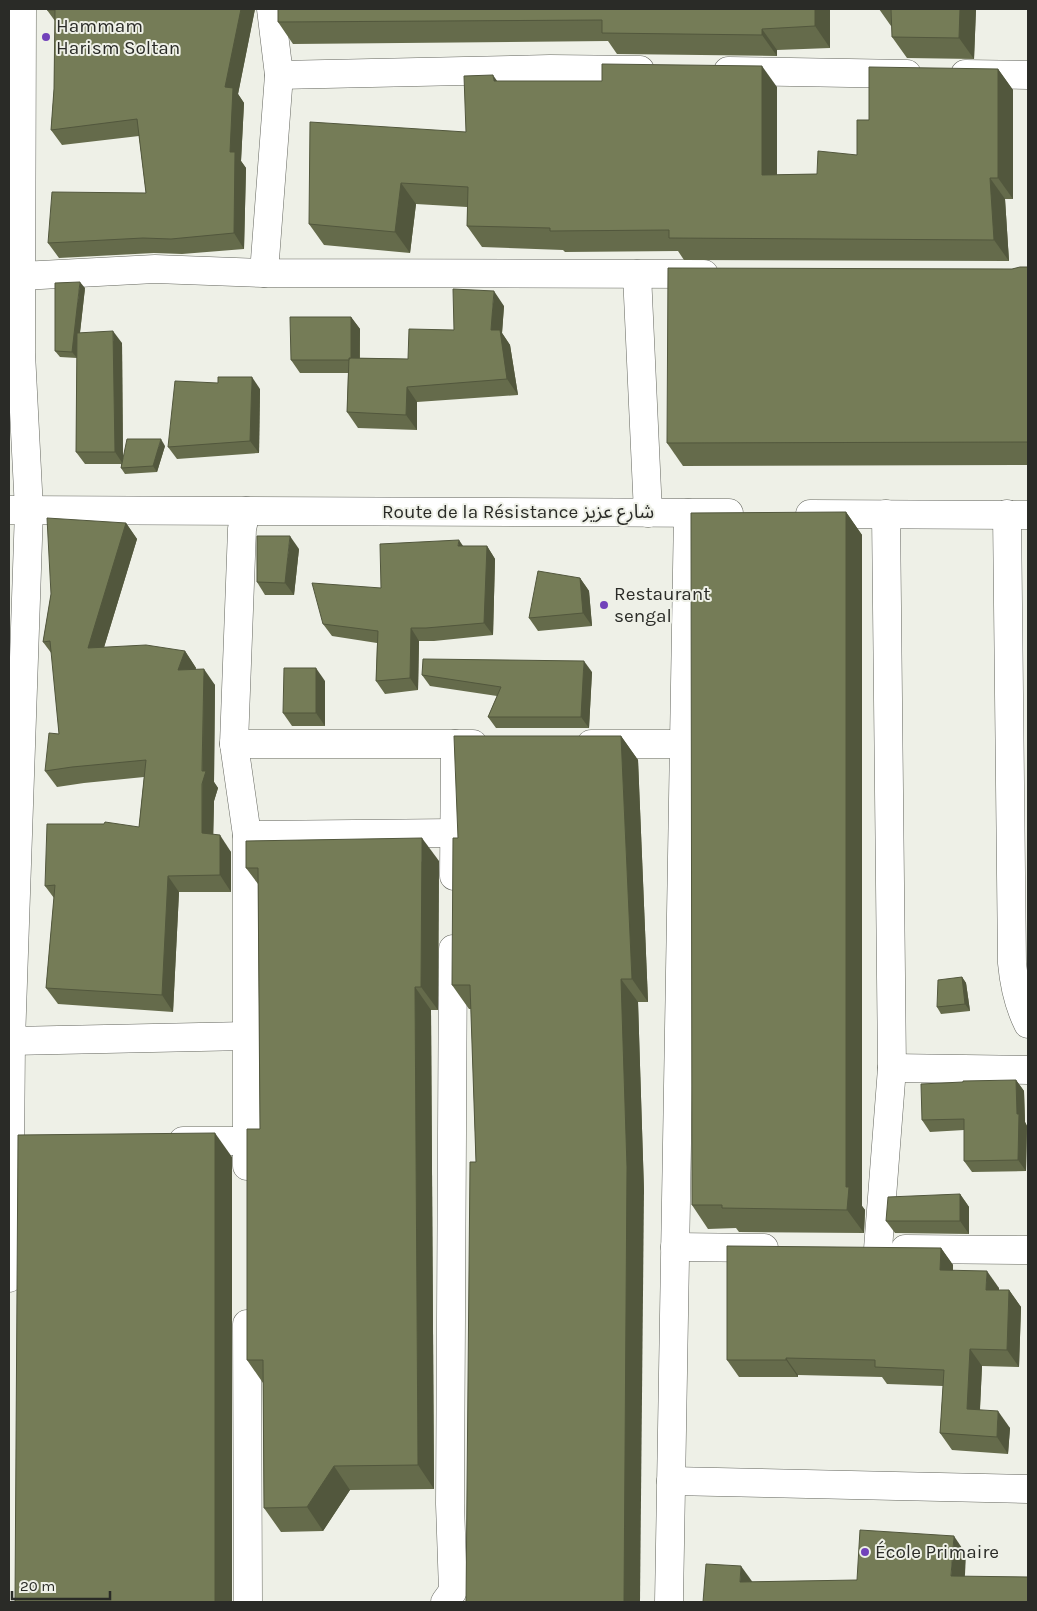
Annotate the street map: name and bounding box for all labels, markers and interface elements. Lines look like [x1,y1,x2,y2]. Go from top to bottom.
place label: Hammam Harism Soltan [56,15,180,59]
marker: Hammam Harism Soltan [40,31,52,43]
street label: Route de la Résistance شارع عزيز [382,501,654,525]
place label: Restaurant sengal [614,583,710,627]
marker: Restaurant sengal [598,599,610,611]
place label: École Primaire [875,1540,999,1563]
marker: École Primaire [859,1546,871,1558]
scale bar [12,1568,110,1600]
text: 20 m [20,1577,55,1595]

